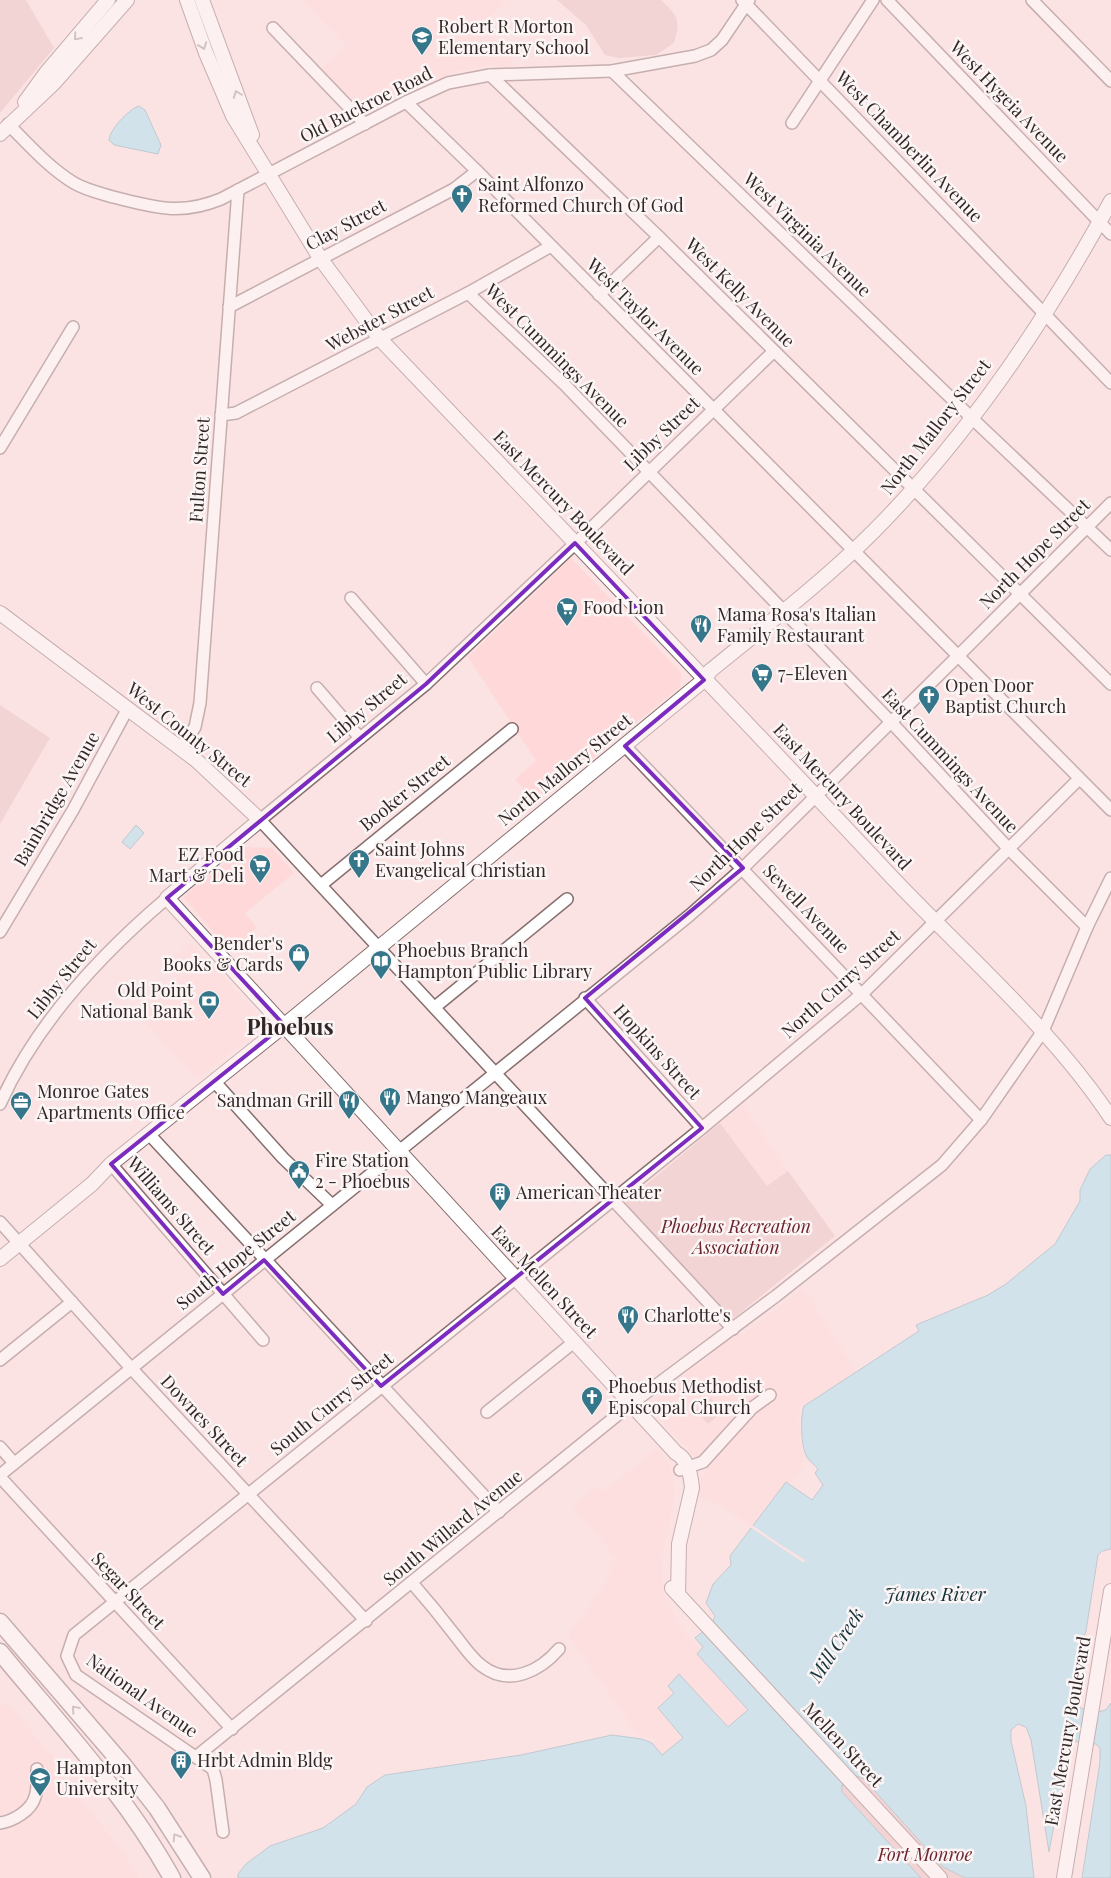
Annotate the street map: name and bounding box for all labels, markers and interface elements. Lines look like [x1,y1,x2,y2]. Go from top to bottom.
place label: Robert R Morton Elementary School [438,14,589,59]
school or university icon: Robert R Morton Elementary School [410,25,434,56]
one-way arrow [74,32,83,41]
street label: West Hygeia Avenue [945,34,1074,167]
one-way arrow [197,41,207,50]
street label: Old Buckroe Road [295,60,436,148]
street label: West Chamberlin Avenue [830,65,989,227]
one-way arrow [233,90,243,99]
street label: West Virginia Avenue [738,166,877,302]
place label: Saint Alfonzo Reformed Church Of God [478,172,684,217]
church icon: Saint Alfonzo Reformed Church Of God [450,183,474,214]
street label: Clay Street [301,193,390,255]
street label: West Kelly Avenue [680,232,801,352]
street label: West Taylor Avenue [581,252,710,380]
street label: West Cummings Avenue [480,277,635,432]
street label: Webster Street [321,279,438,357]
street label: North Mallory Street [875,353,996,499]
street label: Libby Street [618,390,705,476]
street label: Fulton Street [183,416,215,523]
street label: East Mercury Boulevard [488,425,639,580]
street label: North Hope Street [974,492,1095,614]
place label: Food Lion [583,595,664,619]
supermarket icon: Food Lion [555,596,579,627]
place label: Mama Rosa's Italian Family Restaurant [717,602,877,647]
restaurant icon: Mama Rosa's Italian Family Restaurant [689,613,713,644]
place label: 7-Eleven [778,661,848,685]
supermarket icon: 7-Eleven [750,662,774,693]
street label: Libby Street [321,666,412,748]
place label: Open Door Baptist Church [945,673,1067,718]
street label: West County Street [121,676,258,792]
street label: East Cummings Avenue [877,683,1024,838]
church icon: Open Door Baptist Church [917,684,941,715]
street label: North Mallory Street [492,707,637,831]
street label: East Mercury Boulevard [768,718,917,875]
street label: Bainbridge Avenue [8,727,104,870]
street label: Booker Street [354,748,455,836]
street label: North Hope Street [684,776,807,896]
place label: Saint Johns Evangelical Christian [375,837,546,882]
place label: EZ Food Mart & Deli [149,842,245,887]
church icon: Saint Johns Evangelical Christian [347,848,371,879]
supermarket icon: EZ Food Mart & Deli [248,853,272,884]
street label: Sewell Avenue [758,859,855,958]
street label: North Curry Street [776,923,905,1043]
place label: Bender's Books & Cards [163,931,283,976]
street label: Libby Street [21,932,102,1024]
place label: Phoebus Branch Hampton Public Library [397,938,592,983]
shop icon: Bender's Books & Cards [287,942,311,973]
library icon: Phoebus Branch Hampton Public Library [369,949,393,980]
place label: Old Point National Bank [80,978,194,1023]
bank icon: Old Point National Bank [197,989,221,1020]
street label: Hopkins Street [609,999,707,1105]
district label: Phoebus [246,1011,334,1041]
place label: Monroe Gates Apartments Office [36,1079,185,1124]
place label: Mango Mangeaux [406,1085,548,1109]
restaurant icon: Mango Mangeaux [378,1086,402,1117]
place label: Sandman Grill [217,1088,333,1112]
restaurant icon: Sandman Grill [337,1089,361,1120]
office icon: Monroe Gates Apartments Office [9,1090,33,1121]
place label: Fire Station 2 - Phoebus [315,1148,410,1193]
street label: Williams Street [122,1150,221,1260]
public building icon: Fire Station 2 - Phoebus [287,1159,311,1190]
place label: American Theater [515,1180,661,1204]
building icon: American Theater [488,1181,512,1212]
street label: South Hope Street [171,1203,301,1315]
park label: Phoebus Recreation Association [660,1214,811,1259]
street label: East Mellen Street [486,1220,604,1343]
place label: Charlotte's [644,1303,731,1327]
restaurant icon: Charlotte's [616,1304,640,1335]
street label: South Curry Street [265,1346,398,1460]
street label: Downes Street [156,1369,254,1472]
place label: Phoebus Methodist Episcopal Church [608,1374,763,1419]
church icon: Phoebus Methodist Episcopal Church [580,1385,604,1416]
street label: South Willard Avenue [378,1464,527,1591]
street label: Segar Street [87,1546,171,1635]
water label: James River [884,1580,987,1606]
water label: Mill Creek [801,1602,869,1687]
street label: East Mercury Boulevard [1039,1634,1096,1828]
street label: National Avenue [82,1648,203,1743]
street label: Mellen Street [798,1697,890,1792]
one-way arrow [72,1706,81,1715]
place label: Hrbt Admin Bldg [197,1748,333,1772]
building icon: Hrbt Admin Bldg [169,1749,193,1780]
place label: Hampton University [56,1755,139,1800]
school or university icon: Hampton University [28,1766,52,1797]
one-way arrow [173,1833,182,1842]
park label: Fort Monroe [877,1842,973,1866]

